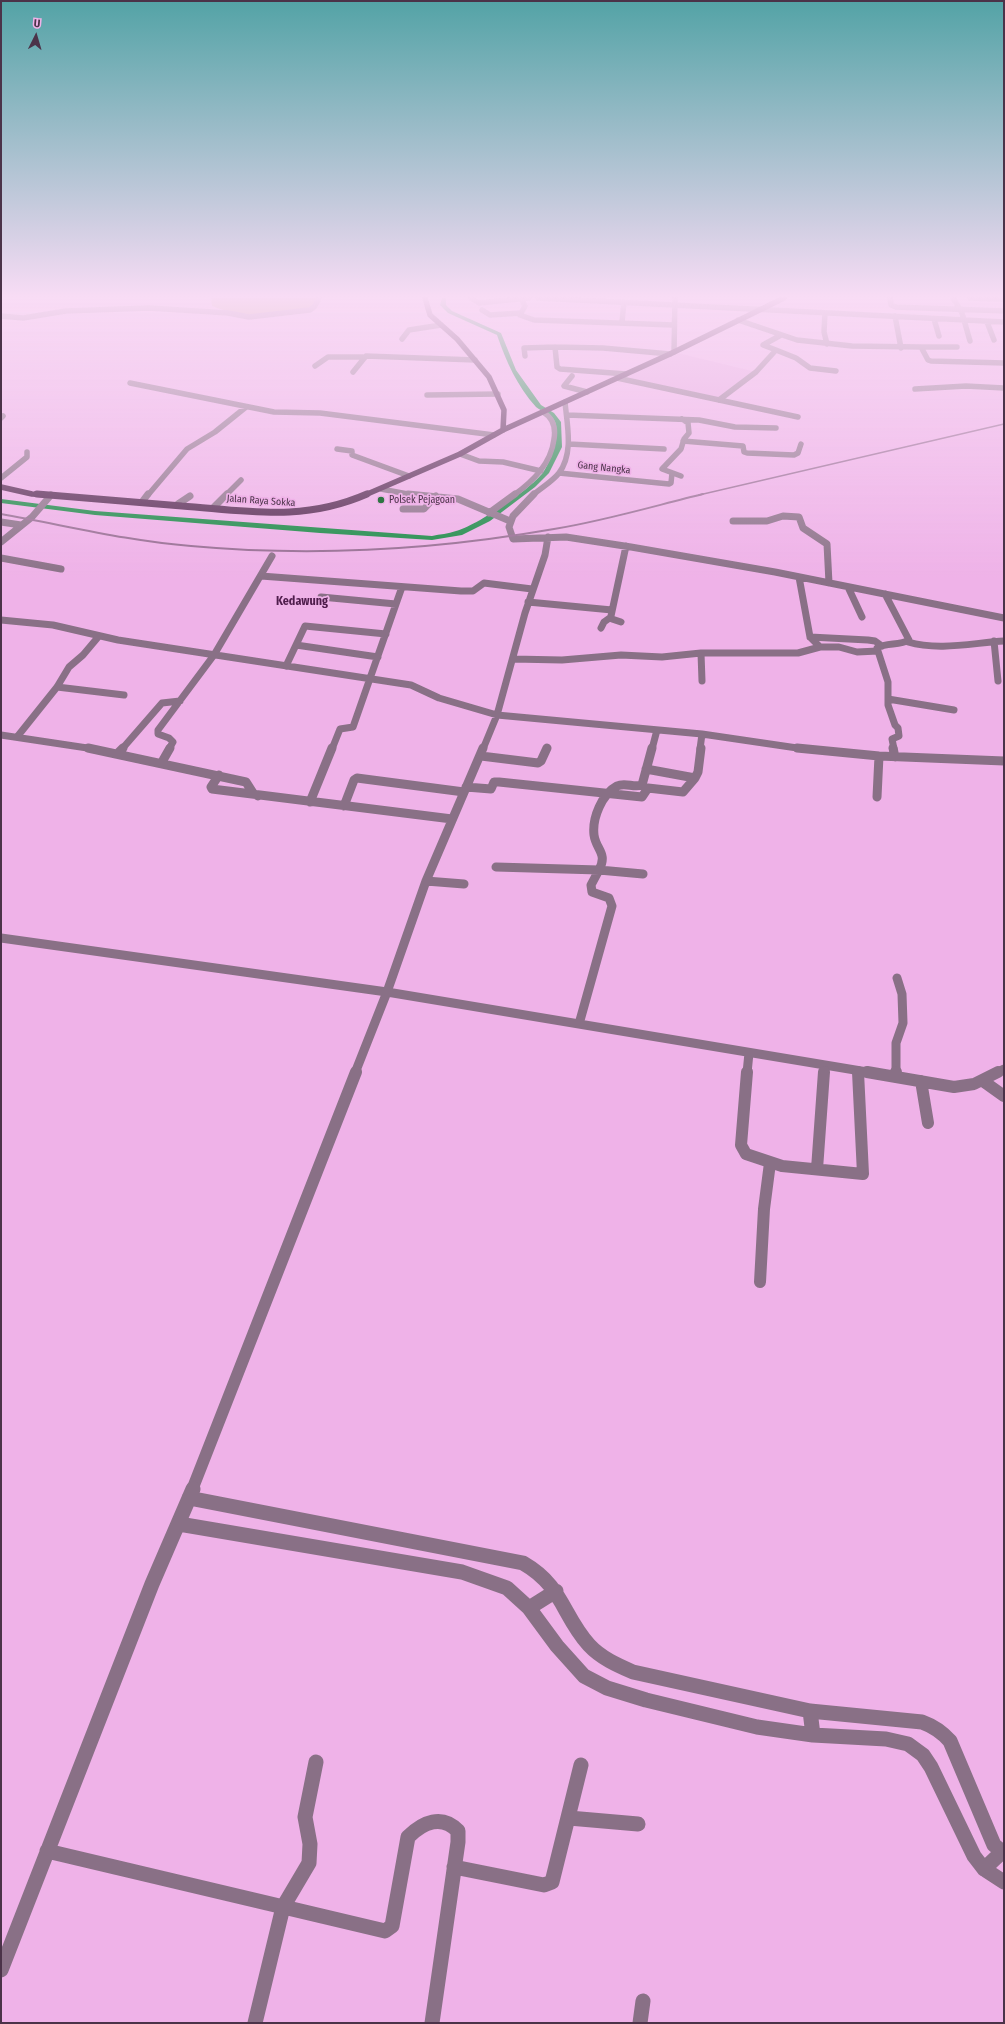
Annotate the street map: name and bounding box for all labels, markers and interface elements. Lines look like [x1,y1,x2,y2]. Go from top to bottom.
north arrow [16,16,56,56]
text: U [33,17,41,30]
street label: Gang Nangka [577,459,631,477]
street label: Jalan Raya Sokka [226,493,296,509]
place label: Polsek Pejagoan [389,494,455,506]
marker: Polsek Pejagoan [376,495,386,505]
district label: Kedawung [276,595,328,609]

